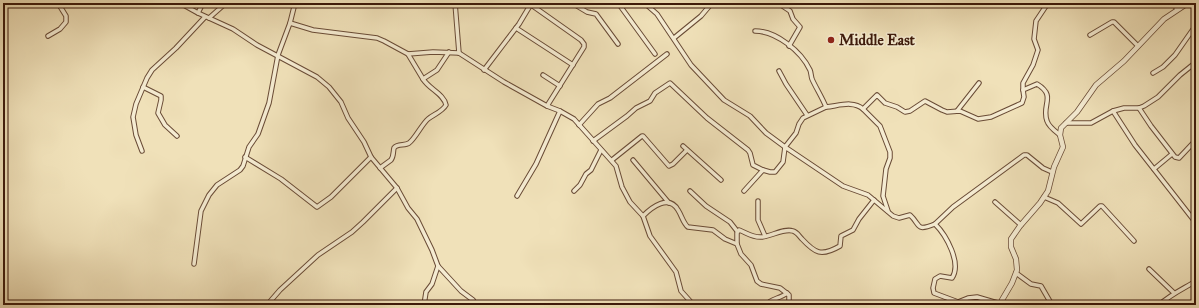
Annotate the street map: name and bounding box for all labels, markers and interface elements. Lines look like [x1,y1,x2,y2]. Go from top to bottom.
place label: Middle East [839,31,916,49]
marker: Middle East [826,35,836,45]

